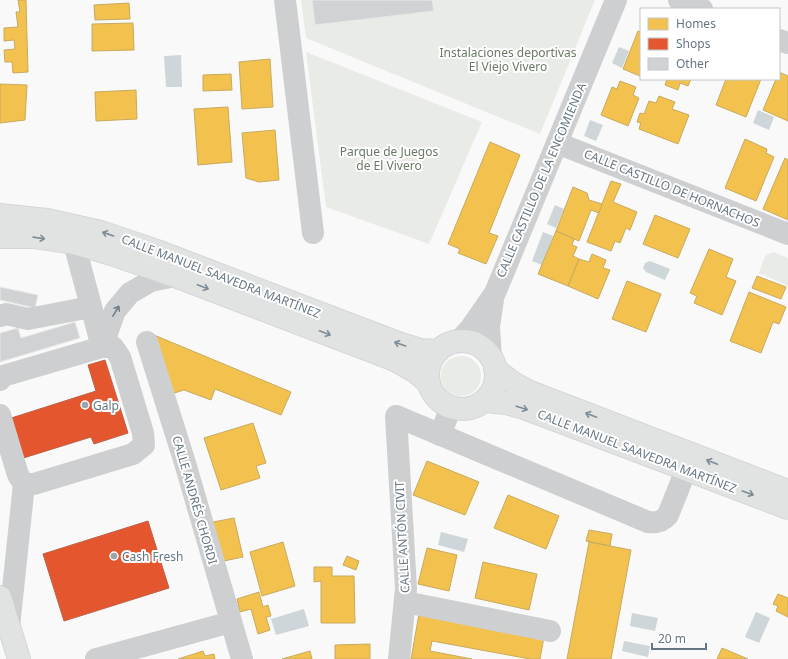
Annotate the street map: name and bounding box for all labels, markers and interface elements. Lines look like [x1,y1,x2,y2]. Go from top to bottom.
legend [640,8,780,80]
text: Homes [676,15,716,32]
text: Shops [676,35,711,52]
park label: Instalaciones deportivas El Viejo Vivero [439,44,577,75]
text: Other [676,55,709,72]
street label: CALLE CASTILLO DE LA ENCOMIENDA [492,80,590,280]
park label: Parque de Juegos de El Vivero [340,143,439,174]
street label: CALLE CASTILLO DE HORNACHOS [582,145,763,231]
one-way arrow [102,230,115,237]
street label: CALLE MANUEL SAAVEDRA MARTÍNEZ [119,230,323,322]
one-way arrow [32,234,45,242]
one-way arrow [197,283,209,291]
one-way arrow [113,305,121,317]
one-way arrow [318,330,330,338]
one-way arrow [395,339,407,347]
place label: Galp [93,397,119,414]
marker: Galp [80,400,90,410]
one-way arrow [515,405,528,412]
street label: CALLE MANUEL SAAVEDRA MARTÍNEZ [535,405,739,497]
one-way arrow [585,411,597,419]
street label: CALLE ANDRÉS CHORDI [168,434,222,566]
one-way arrow [707,457,719,465]
street label: CALLE ANTÓN CIVIT [391,480,413,593]
one-way arrow [742,489,754,497]
place label: Cash Fresh [122,548,183,565]
marker: Cash Fresh [109,551,119,561]
scale bar [652,625,706,651]
text: 20 m [658,630,686,647]

